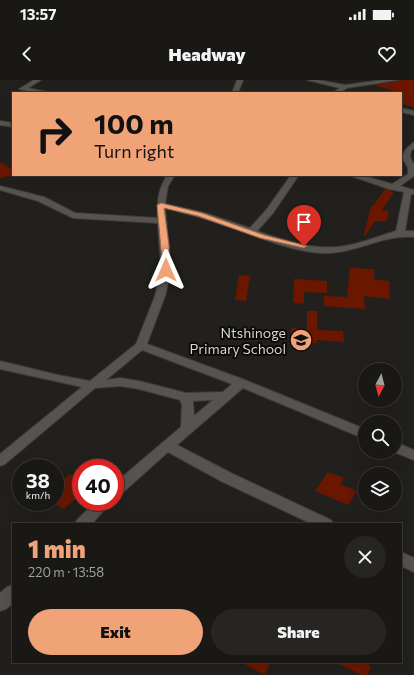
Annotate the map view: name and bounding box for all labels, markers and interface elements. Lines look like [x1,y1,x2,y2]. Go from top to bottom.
text: 13:57 [20,5,56,23]
icon: back [16,43,38,65]
text: Headway [168,43,246,65]
icon: heart [376,43,398,65]
text: 100 m [94,106,174,140]
icon: right [28,108,80,160]
text: Turn right [94,140,174,162]
pin [287,205,321,246]
icon: arrive [293,211,315,233]
position arrow [145,249,187,291]
place label: Ntshinoge Primary School [190,324,286,357]
school or university icon: Ntshinoge Primary School [288,327,314,353]
north arrow [358,363,402,407]
map controls [358,363,402,511]
button: search [358,415,402,459]
speed limit sign: 40 [72,459,124,511]
button: layers [358,467,402,511]
text: 38 [26,468,50,492]
text: km/h [26,489,50,501]
text: 1 min [28,534,86,563]
button: close [344,536,386,578]
text: 220 m · 13:58 [28,564,104,580]
button: Exit [28,609,203,655]
button: Share [211,609,386,655]

